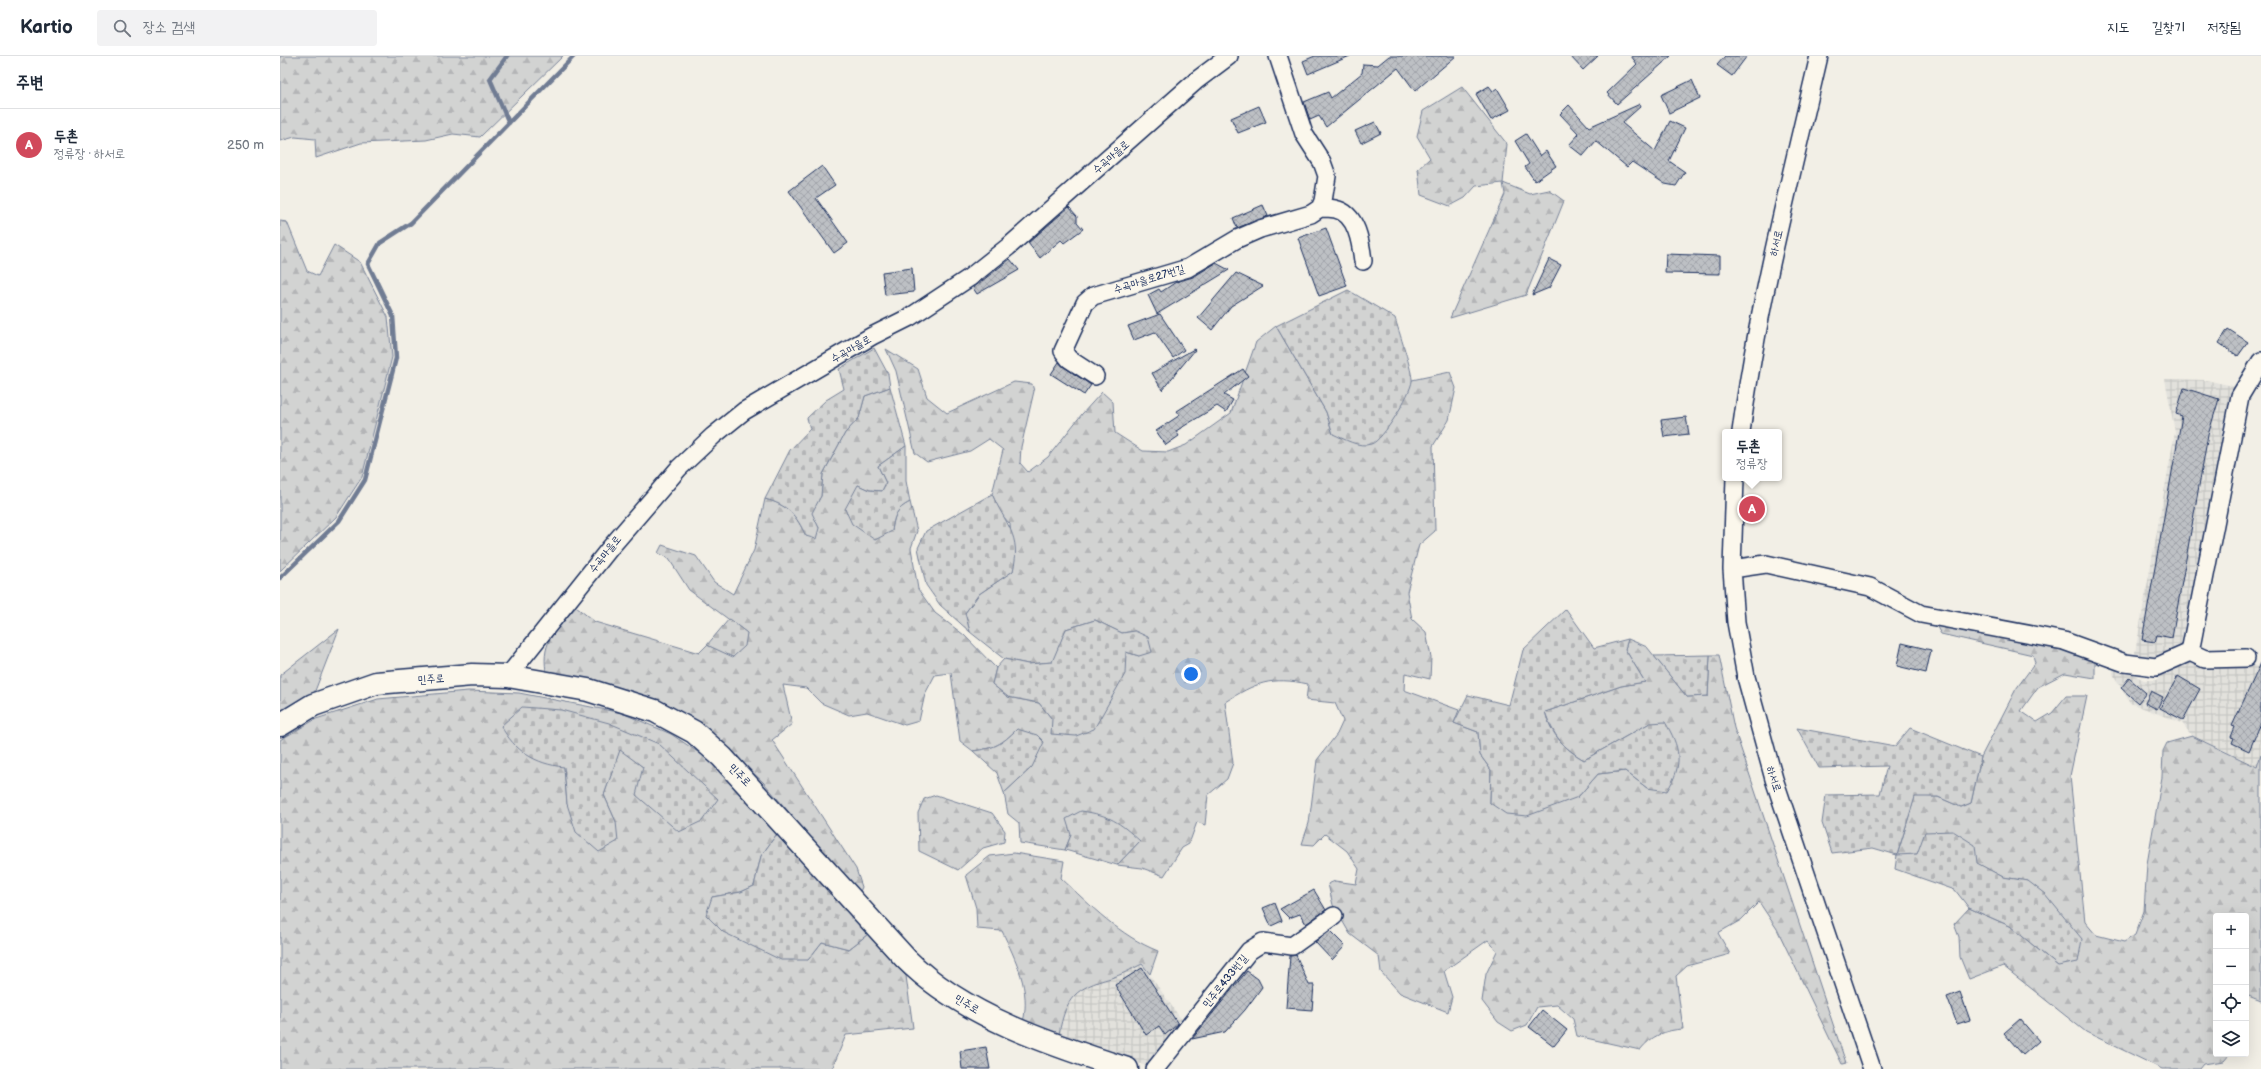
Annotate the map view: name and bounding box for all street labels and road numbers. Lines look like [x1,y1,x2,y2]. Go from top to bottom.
street label: 수곡마을로 [1090,137,1132,176]
street label: 하서로 [1767,228,1785,257]
street label: 수곡마을로27번길 [1112,262,1186,296]
street label: 수곡마을로 [829,332,874,366]
street label: 수곡마을로 [586,533,624,575]
street label: 민주로 [417,672,445,686]
street label: 민주로 [726,761,754,789]
street label: 하서로 [1764,764,1784,794]
street label: 민주로433번길 [1200,952,1250,1010]
street label: 민주로 [952,992,982,1016]

